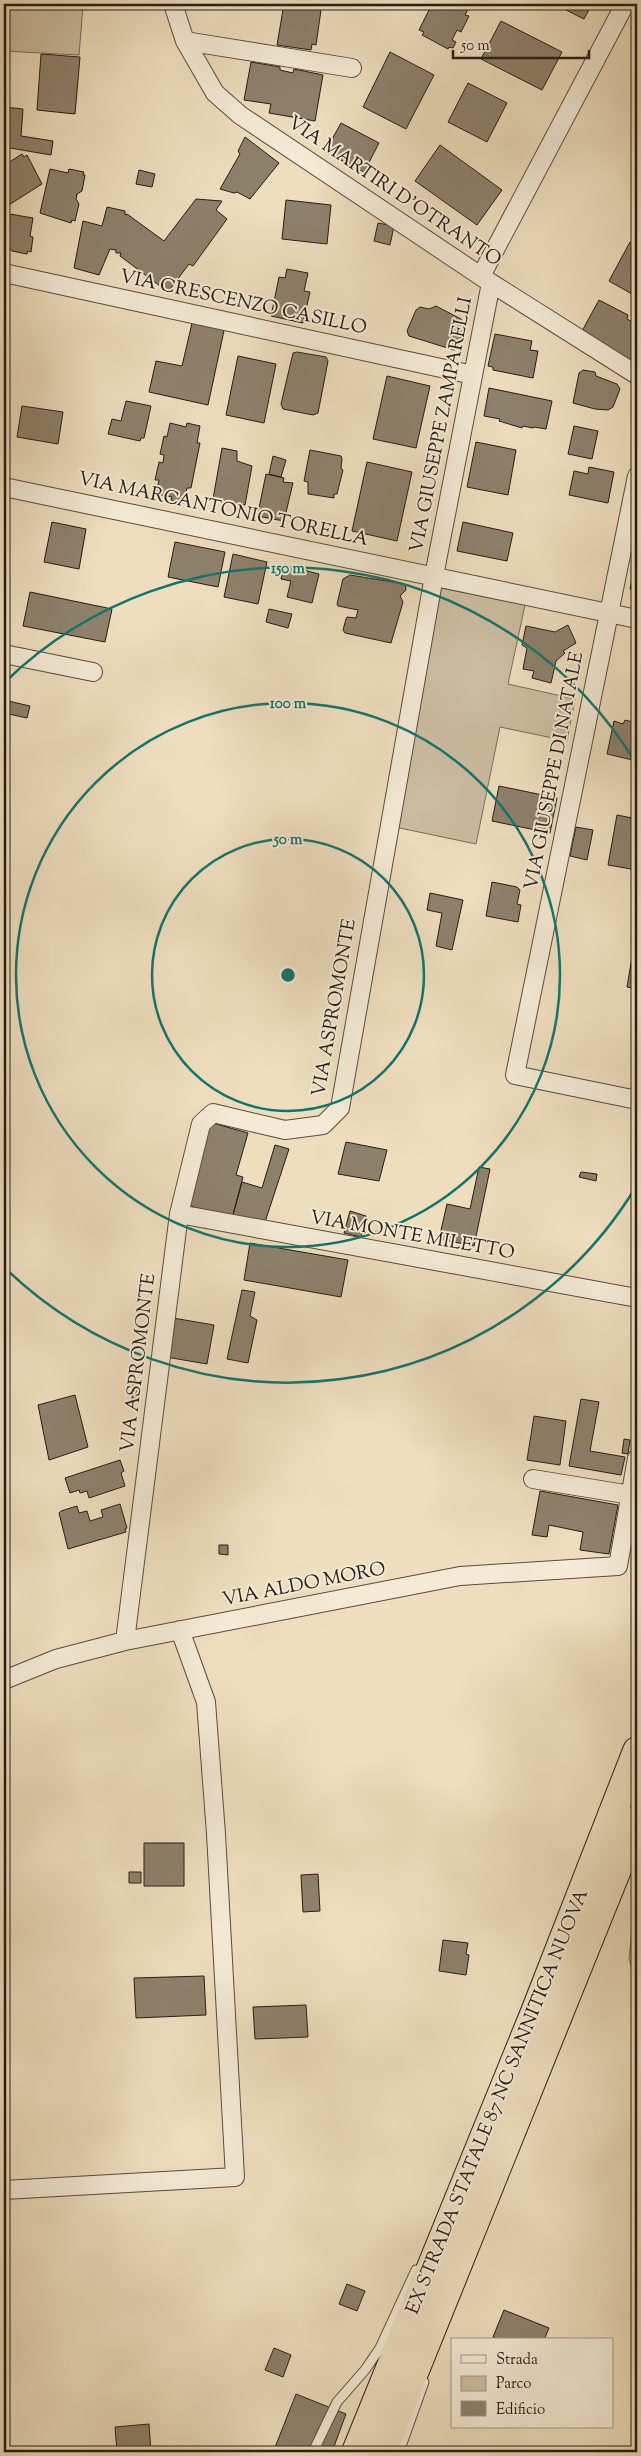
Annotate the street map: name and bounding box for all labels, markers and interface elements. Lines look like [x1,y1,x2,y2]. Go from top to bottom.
scale bar [453,28,590,60]
text: 50 m [460,36,490,57]
street label: VIA MARTIRI D'OTRANTO [282,110,506,274]
street label: VIA CRESCENZO CASILLO [117,264,369,342]
street label: VIA GIUSEPPE ZAMPARELLI [404,295,480,555]
street label: VIA MARCANTONIO TORELLA [75,466,371,554]
text: 150 m [271,559,305,580]
street label: VIA GIUSEPPE DI NATALE [519,649,591,892]
text: 100 m [270,694,307,715]
text: 50 m [273,830,303,851]
street label: VIA ASPROMONTE [306,916,364,1099]
centre of rings [279,966,297,984]
street label: VIA MONTE MILETTO [307,1205,517,1267]
street label: VIA ASPROMONTE [115,1271,163,1454]
street label: VIA ALDO MORO [220,1556,388,1614]
street label: EX STRADA STATALE 87 NC SANNITICA NUOVA [400,1885,596,2319]
legend [451,2338,614,2428]
text: Strada [496,2350,538,2371]
text: Parco [496,2374,532,2395]
text: Edificio [496,2400,545,2421]

